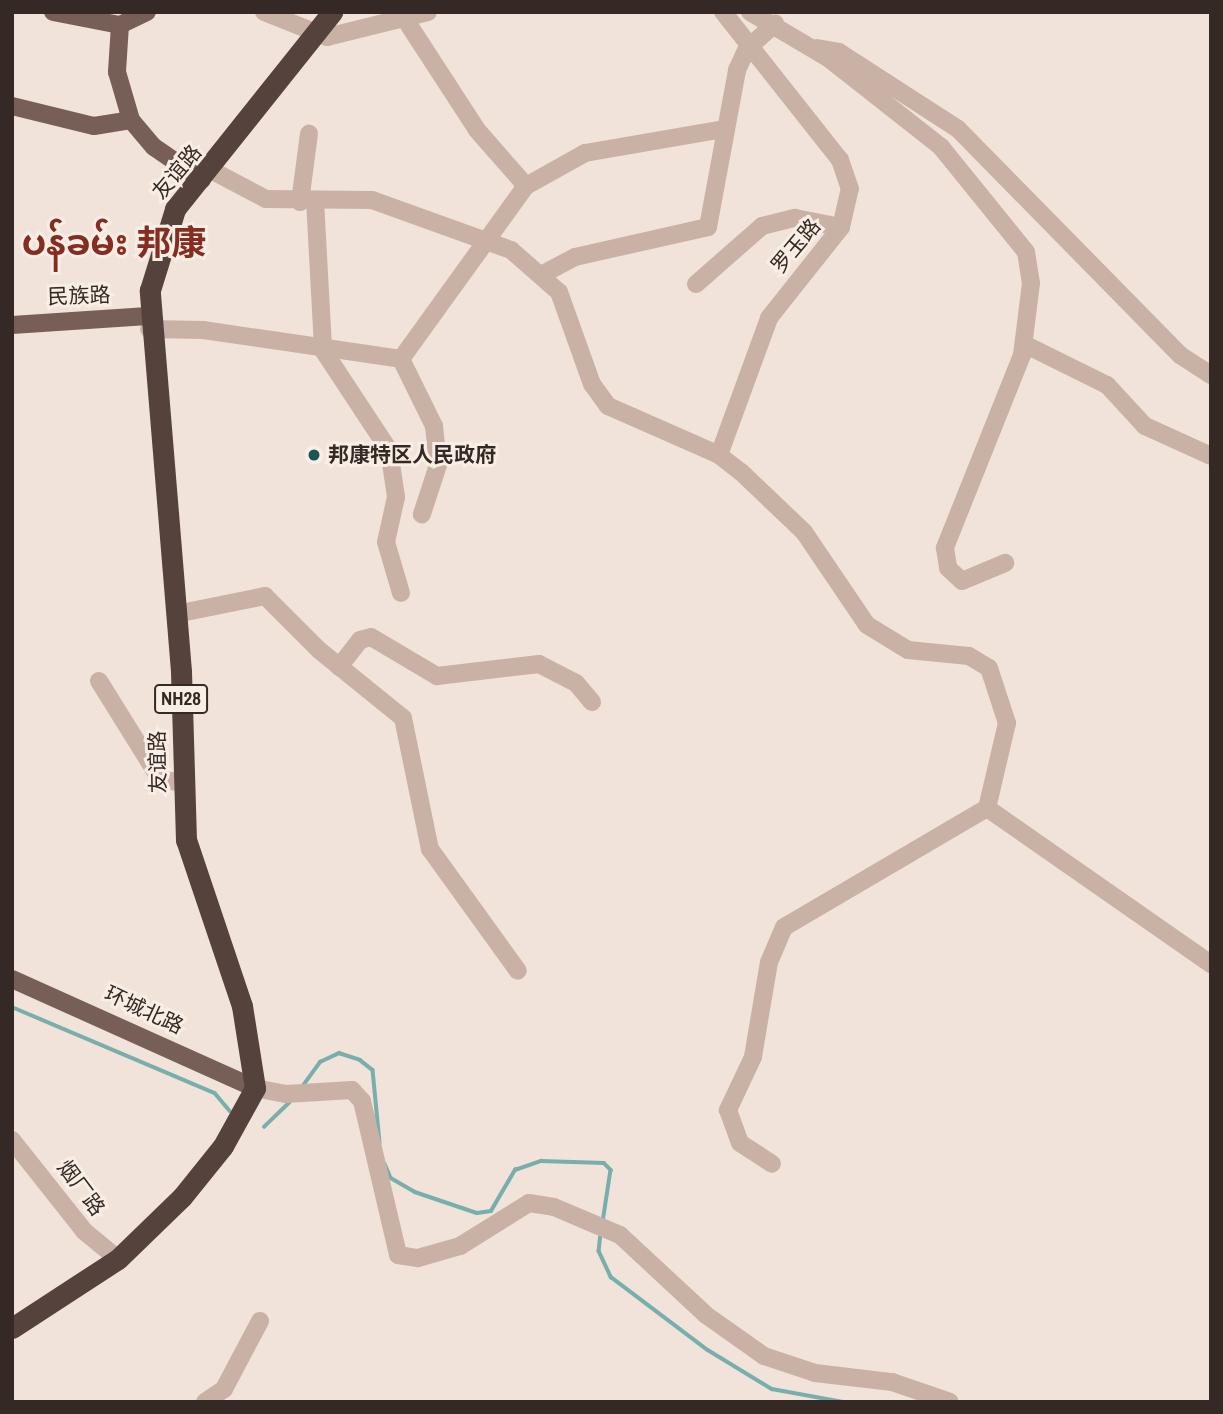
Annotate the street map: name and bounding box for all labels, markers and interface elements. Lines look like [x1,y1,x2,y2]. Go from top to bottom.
street label: 友谊路 [147,140,207,204]
street label: 罗玉路 [766,214,826,278]
district label: ပန်ခမ်း 邦康 [22,222,206,264]
street label: 民族路 [47,282,111,310]
place label: 邦康特区人民政府 [328,442,496,468]
marker: 邦康特区人民政府 [306,447,322,463]
road number: NH28 [153,684,209,714]
street label: 友谊路 [145,730,171,794]
street label: 环城北路 [101,981,187,1039]
street label: 烟厂路 [52,1155,110,1221]

